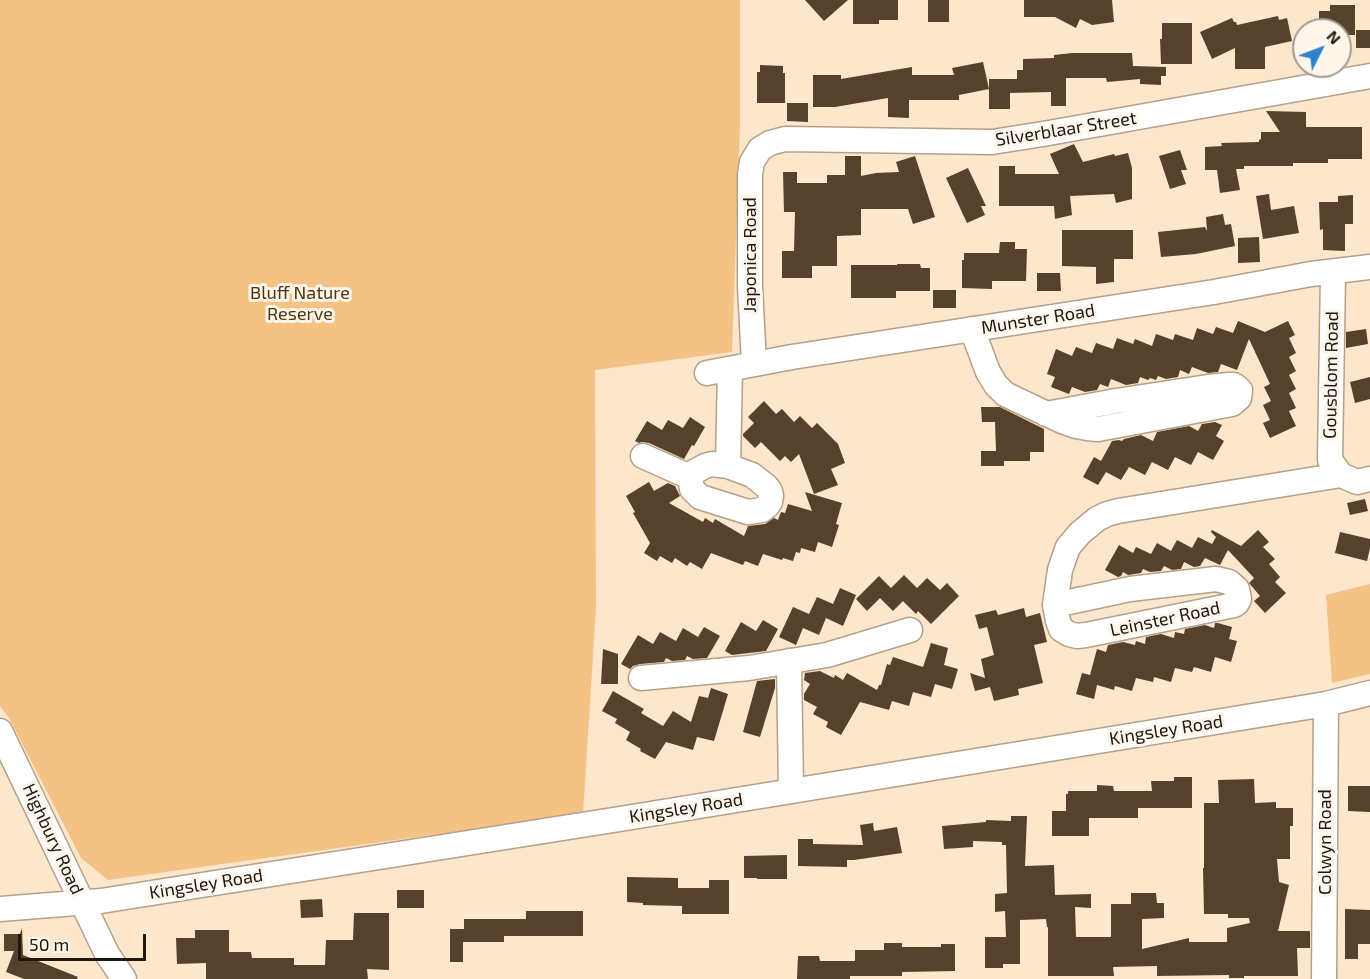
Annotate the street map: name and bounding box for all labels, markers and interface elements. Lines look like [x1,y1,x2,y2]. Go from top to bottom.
north arrow [1292,18,1352,78]
text: N [1323,26,1345,48]
street label: Silverblaar Street [994,107,1138,151]
street label: Japonica Road [739,197,761,313]
park label: Bluff Nature Reserve [250,282,350,324]
street label: Munster Road [980,299,1096,339]
street label: Gousblom Road [1319,311,1343,439]
street label: Leinster Road [1108,597,1222,641]
street label: Kingsley Road [1108,710,1224,750]
street label: Highbury Road [18,780,88,898]
street label: Kingsley Road [628,788,744,828]
street label: Colwyn Road [1314,789,1336,895]
street label: Kingsley Road [148,864,264,904]
scale bar [21,922,148,960]
text: 50 m [29,933,69,955]

